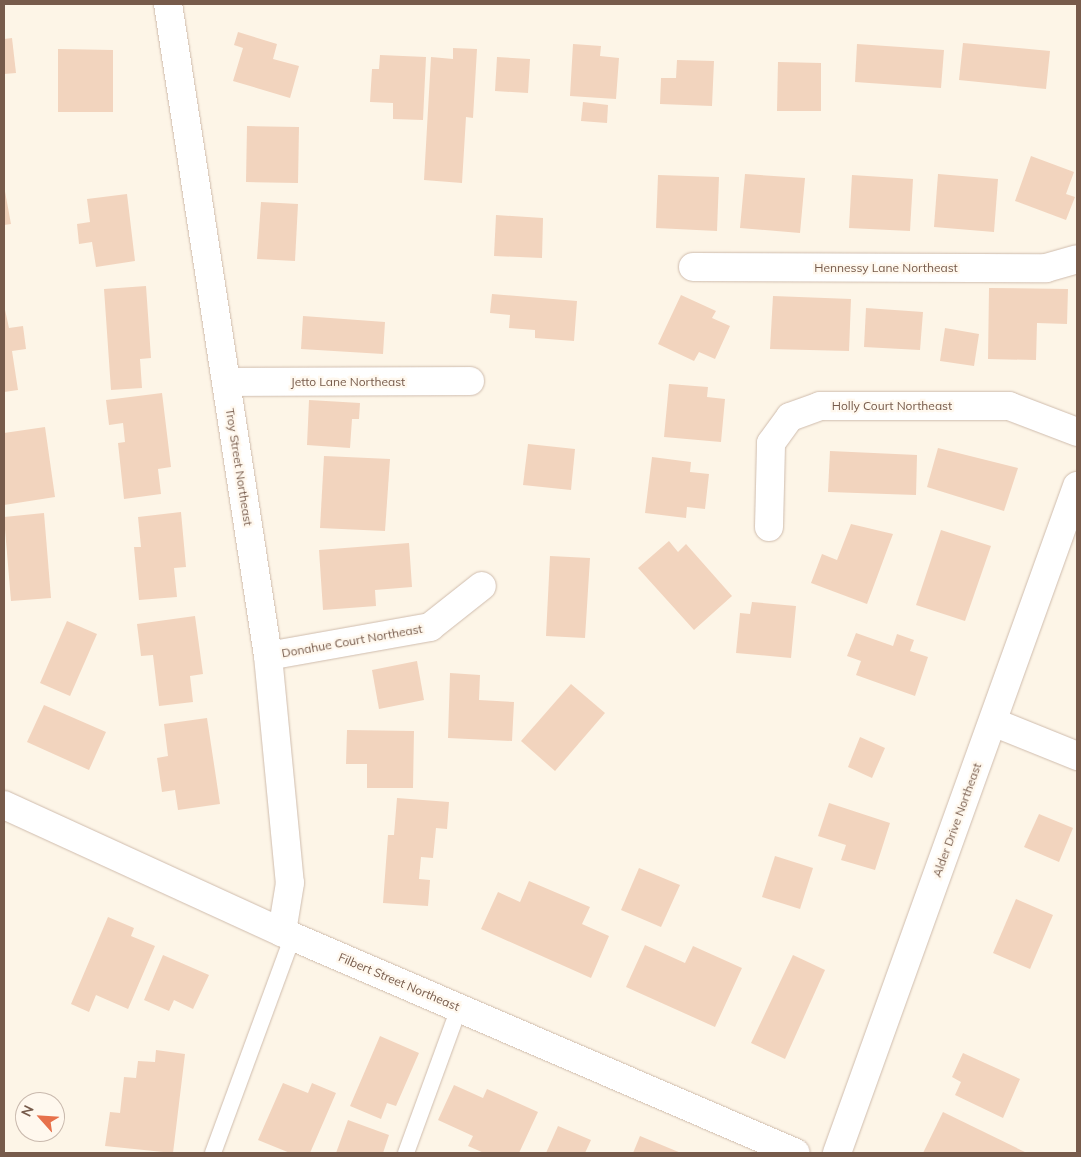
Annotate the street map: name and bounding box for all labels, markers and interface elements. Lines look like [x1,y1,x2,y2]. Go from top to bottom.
street label: Hennessy Lane Northeast [814,261,958,275]
street label: Jetto Lane Northeast [291,375,405,389]
street label: Holly Court Northeast [832,399,952,413]
street label: Troy Street Northeast [223,407,255,527]
street label: Donahue Court Northeast [280,622,424,660]
street label: Alder Drive Northeast [930,761,984,879]
street label: Filbert Street Northeast [336,950,462,1014]
north arrow [15,1092,65,1142]
text: N [17,1102,38,1120]

